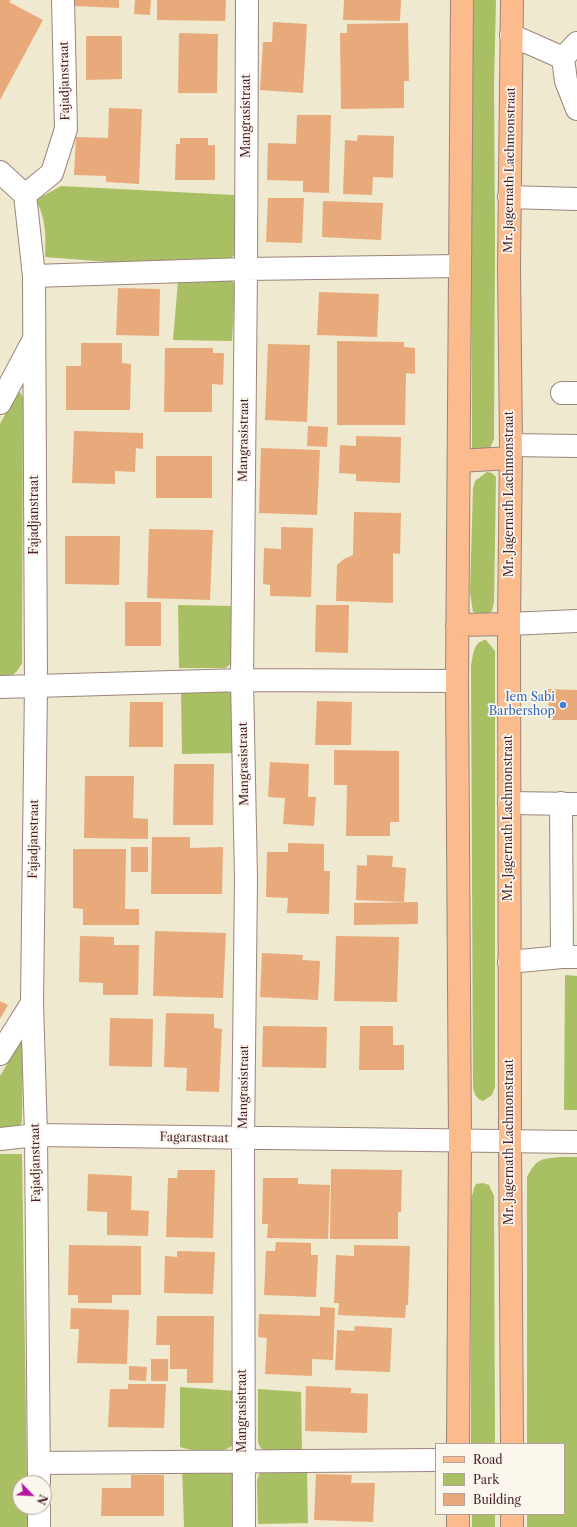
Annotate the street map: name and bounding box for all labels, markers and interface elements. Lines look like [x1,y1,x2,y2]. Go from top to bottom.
street label: Fajadjanstraat [57,41,73,121]
street label: Mangrasistraat [240,74,254,158]
street label: Mr. Jagernath Lachmonstraat [501,87,519,253]
street label: Mangrasistraat [236,398,252,482]
street label: Mr. Jagernath Lachmonstraat [503,411,517,577]
street label: Fajadjanstraat [28,475,42,555]
place label: Iem Sabi Barbershop [489,691,555,719]
marker: Iem Sabi Barbershop [558,700,568,710]
street label: Mangrasistraat [236,722,252,806]
street label: Mr. Jagernath Lachmonstraat [502,735,516,901]
street label: Fajadjanstraat [26,799,42,879]
street label: Mangrasistraat [236,1045,252,1129]
street label: Mr. Jagernath Lachmonstraat [503,1059,517,1225]
street label: Fajadjanstraat [28,1123,44,1203]
street label: Fagarastraat [159,1130,229,1146]
street label: Mangrasistraat [236,1369,250,1453]
legend [435,1443,565,1515]
text: Road [473,1452,503,1467]
text: Park [473,1472,499,1487]
north arrow [12,1475,52,1515]
text: N [34,1492,50,1507]
text: Building [473,1492,521,1507]

